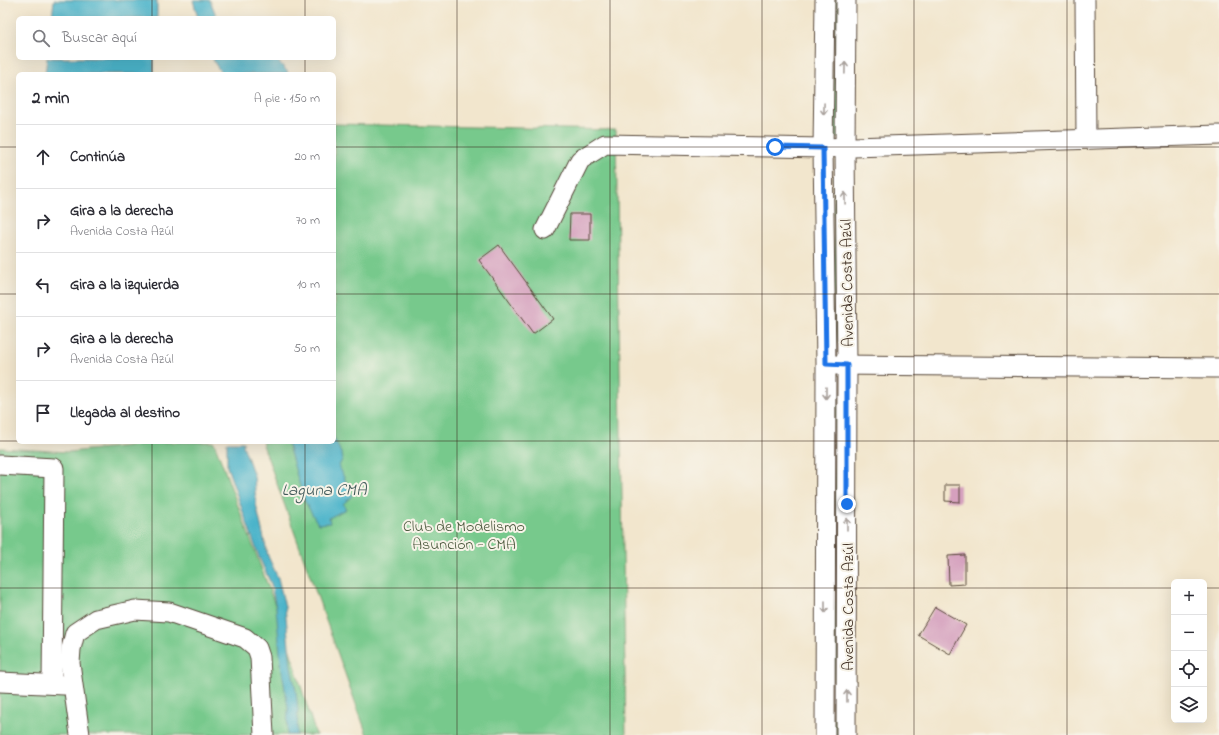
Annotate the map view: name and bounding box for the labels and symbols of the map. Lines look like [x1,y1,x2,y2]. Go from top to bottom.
one-way arrow [841,62,849,75]
one-way arrow [820,102,828,115]
route start [766,138,784,156]
one-way arrow [841,192,849,205]
street label: Avenida Costa Azúl [835,219,861,347]
one-way arrow [822,386,830,399]
water label: Laguna CMA [282,478,368,504]
route end [838,495,856,513]
park label: Club de Modelismo Asunción - CMA [403,515,525,557]
one-way arrow [843,518,851,531]
street label: Avenida Costa Azúl [837,543,861,671]
one-way arrow [821,600,829,613]
one-way arrow [843,690,851,703]

